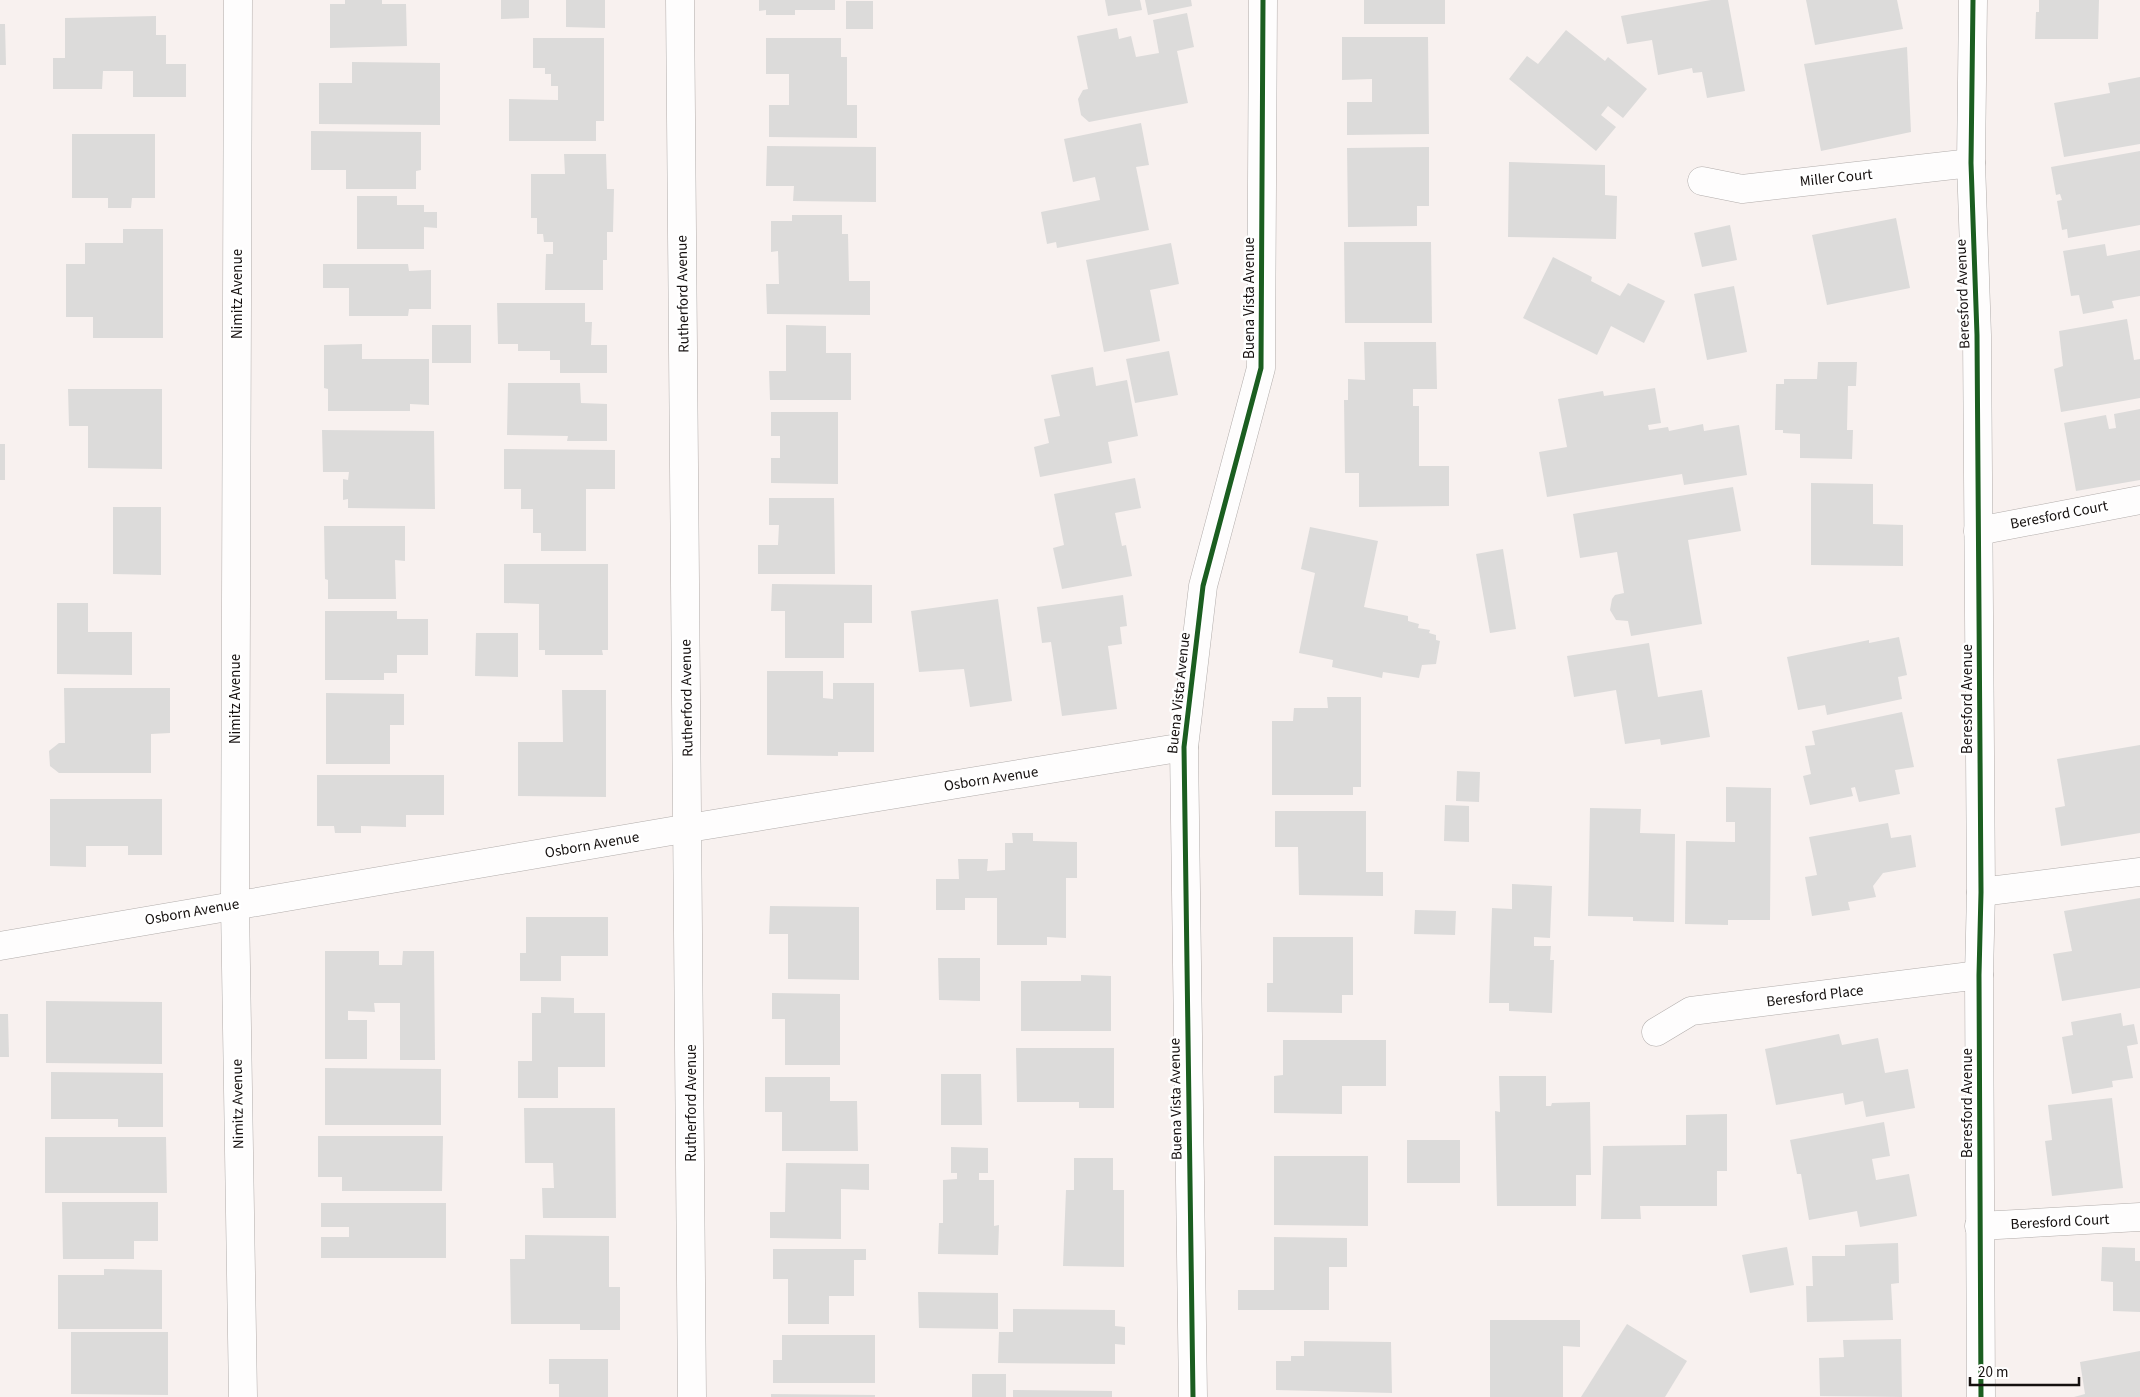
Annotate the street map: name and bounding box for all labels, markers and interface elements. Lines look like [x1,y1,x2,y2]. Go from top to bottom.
street label: Miller Court [1799,164,1873,192]
street label: Rutherford Avenue [671,235,695,353]
street label: Buena Vista Avenue [1239,237,1260,359]
street label: Beresford Avenue [1951,239,1975,349]
street label: Nimitz Avenue [227,249,248,339]
street label: Beresford Court [2008,495,2110,535]
street label: Buena Vista Avenue [1162,631,1196,755]
street label: Rutherford Avenue [675,639,699,757]
street label: Beresford Avenue [1957,644,1978,754]
street label: Nimitz Avenue [225,654,246,744]
street label: Osborn Avenue [942,761,1040,797]
street label: Osborn Avenue [543,826,641,864]
street label: Osborn Avenue [143,893,241,931]
street label: Beresford Place [1765,980,1865,1012]
street label: Buena Vista Avenue [1164,1038,1188,1160]
street label: Rutherford Avenue [681,1044,702,1162]
street label: Beresford Avenue [1957,1048,1978,1158]
street label: Nimitz Avenue [227,1059,249,1149]
street label: Beresford Court [2010,1209,2110,1235]
scale bar [1970,1354,2079,1386]
text: 20 m [1978,1362,2008,1383]

